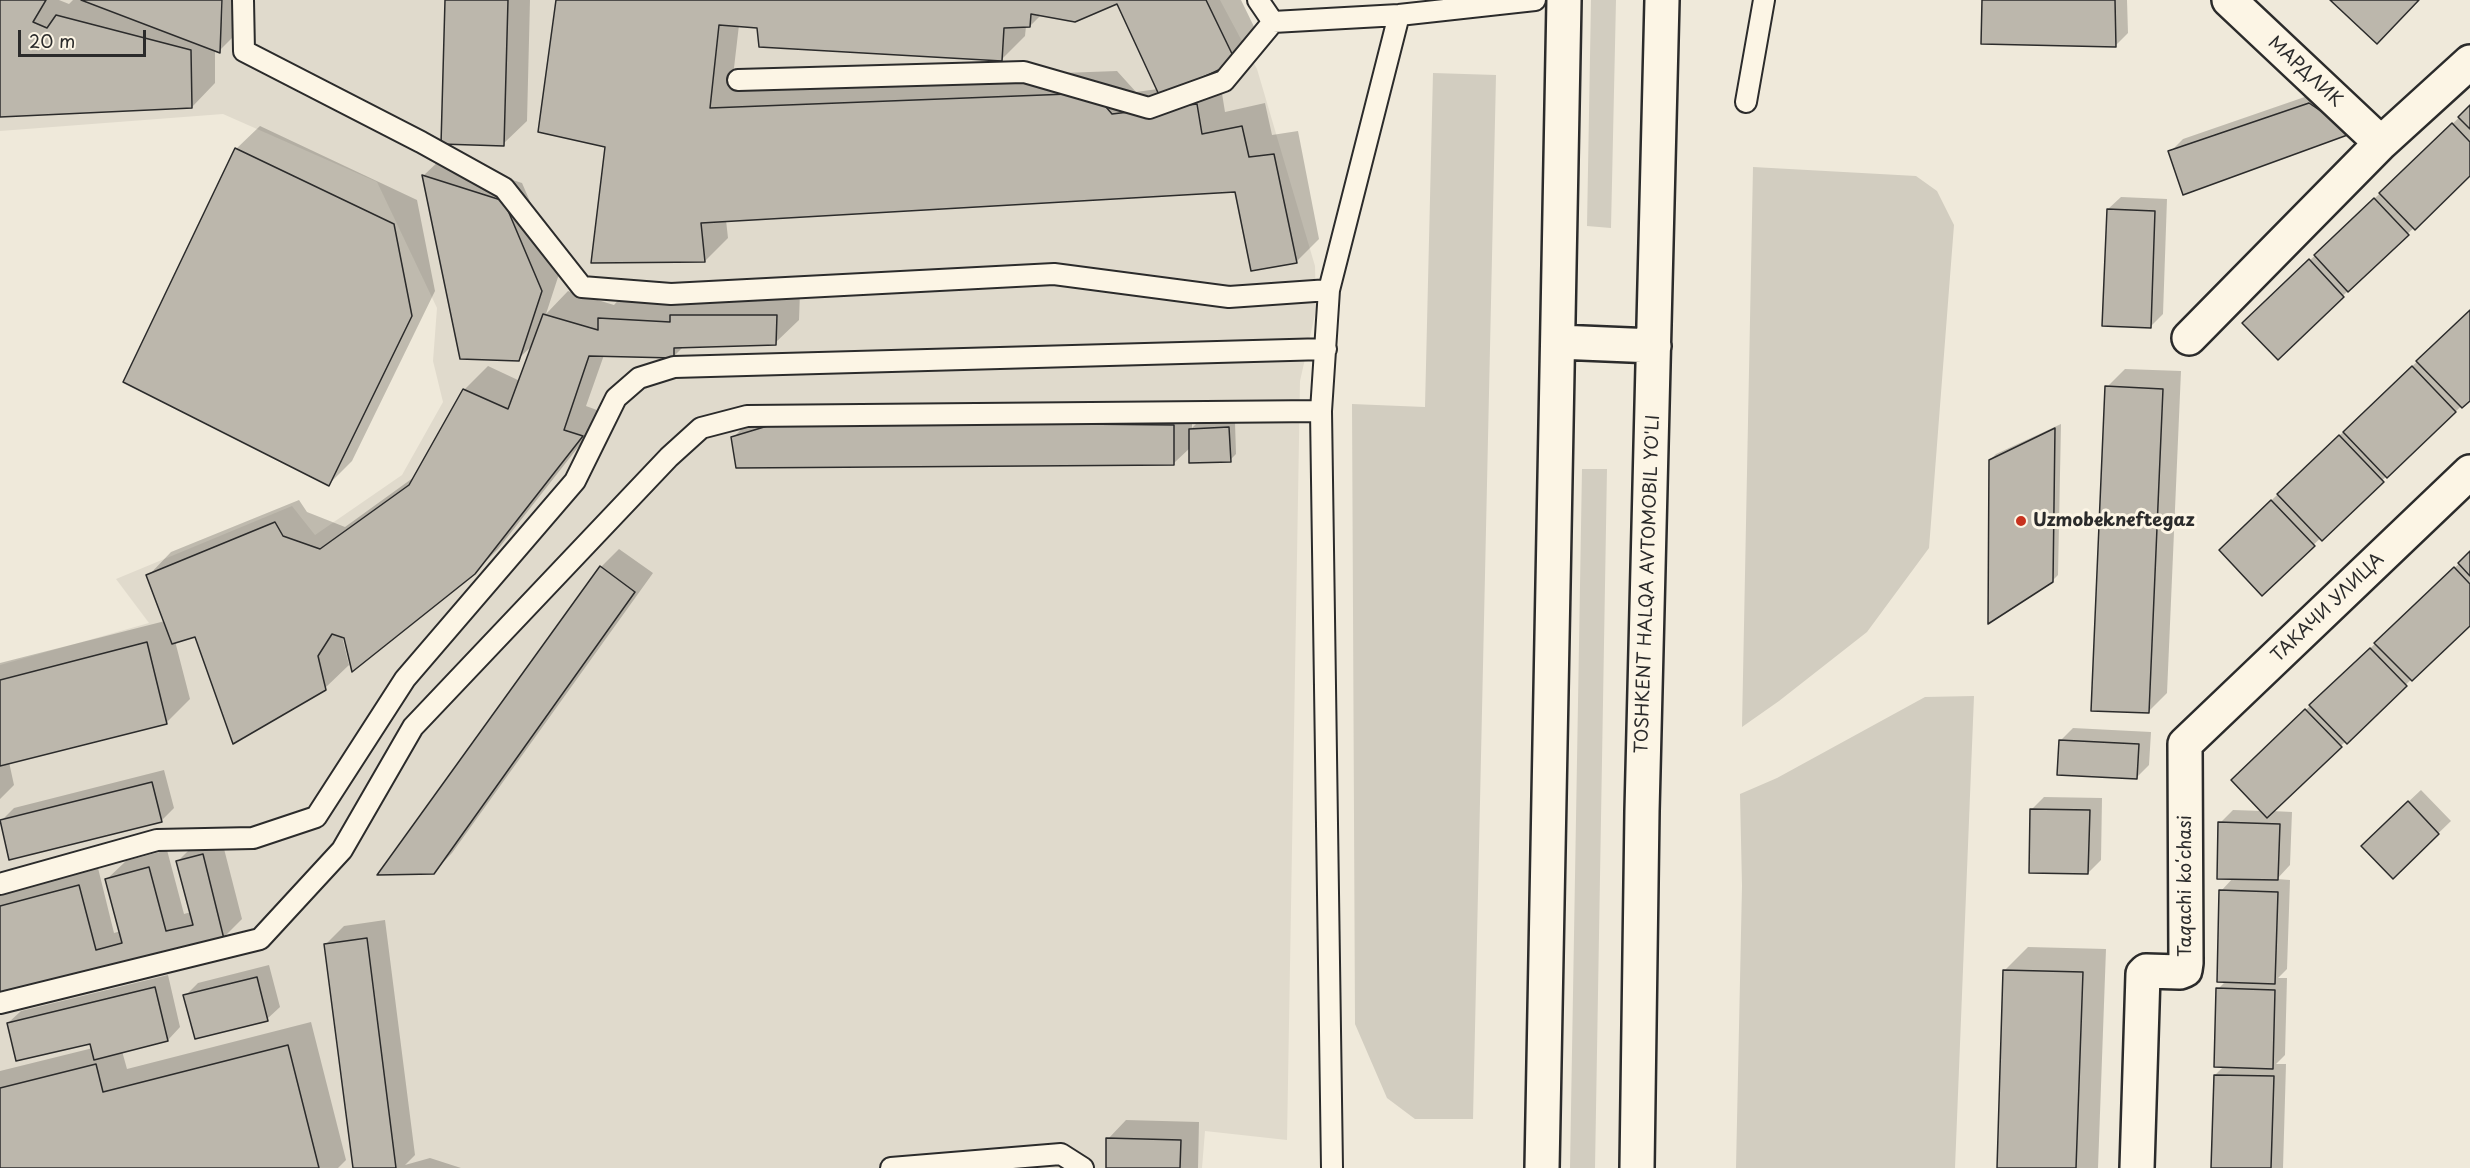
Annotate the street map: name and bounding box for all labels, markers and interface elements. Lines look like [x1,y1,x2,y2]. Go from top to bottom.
scale bar [21,18,148,56]
text: 20 m [29,27,75,54]
street label: МАРДЛИК [2263,32,2347,112]
street label: TOSHKENT HALQA AVTOMOBIL YO'LI [1631,414,1665,754]
place label: Uzmobekneftegaz [2033,510,2195,532]
marker: Uzmobekneftegaz [2014,514,2028,528]
street label: ТАКАЧИ УЛИЦА [2267,549,2389,667]
street label: Taqachi koʻchasi [2175,815,2197,957]

